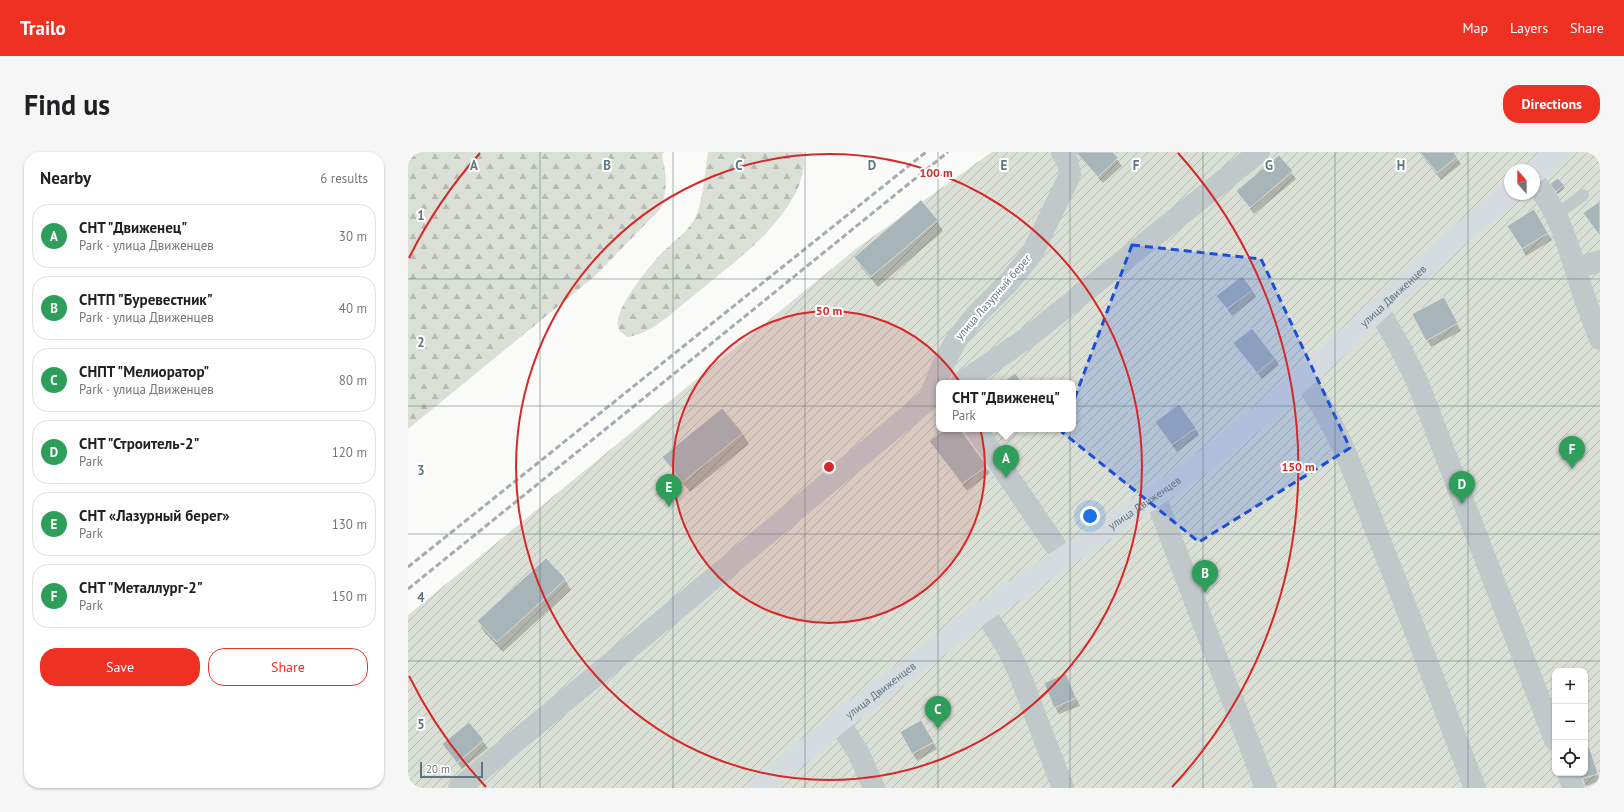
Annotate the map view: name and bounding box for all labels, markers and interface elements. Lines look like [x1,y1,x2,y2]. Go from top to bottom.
text: Trailo [20,16,66,40]
text: Map [1462,19,1488,37]
text: Layers [1510,19,1548,37]
text: Share [1570,19,1604,37]
button: Directions [1503,85,1600,123]
text: Find us [24,86,110,123]
text: A [470,157,478,174]
text: B [603,157,611,174]
text: C [735,157,743,174]
text: D [868,157,876,174]
text: E [1001,157,1008,174]
text: F [1133,157,1140,174]
text: G [1265,157,1273,174]
text: H [1397,157,1405,174]
north arrow [1504,164,1540,200]
text: 100 m [919,165,953,180]
text: Nearby [40,167,91,189]
text: 6 results [320,170,368,187]
text: 1 [417,207,425,224]
text: СНТ "Движенец" [79,218,187,237]
text: A [50,228,58,245]
text: 30 m [339,228,367,245]
text: Park · улица Движенцев [79,237,214,254]
street label: улица Лазурный берег [952,251,1034,342]
street label: улица Движенцев [1357,262,1429,330]
text: СНТП "Буревестник" [79,290,213,309]
text: B [50,300,58,317]
text: 40 m [339,300,367,317]
text: 50 m [816,303,842,318]
text: Park · улица Движенцев [79,309,214,326]
text: 2 [417,334,425,351]
text: СНПТ "Мелиоратор" [79,362,209,381]
text: C [50,372,58,389]
text: 80 m [339,372,367,389]
popup [936,380,1076,432]
text: Park · улица Движенцев [79,381,214,398]
text: СНТ "Движенец" [952,388,1060,407]
text: Park [952,407,976,424]
text: СНТ "Строитель-2" [79,434,200,453]
pin: F [1559,436,1585,469]
text: D [50,444,58,461]
text: 120 m [332,444,367,461]
pin: A [993,445,1019,478]
text: Park [79,453,103,470]
text: 150 m [1281,459,1315,474]
centre of rings [822,460,836,474]
text: 3 [417,462,425,479]
pin: D [1449,471,1475,504]
street label: улица Движенцев [1105,473,1184,533]
pin: E [656,474,682,507]
text: СНТ «Лазурный берег» [79,506,230,525]
your location [1080,506,1100,526]
text: E [51,516,57,533]
text: 130 m [332,516,367,533]
text: Park [79,525,103,542]
pin: B [1192,560,1218,593]
text: СНТ "Металлург-2" [79,578,203,597]
text: F [51,588,57,605]
text: 150 m [332,588,367,605]
text: 4 [417,589,425,606]
text: Park [79,597,103,614]
button: Save [40,648,200,686]
button: Share [208,648,368,686]
street label: улица Движенцев [842,659,919,722]
map controls [1552,668,1588,776]
button: + [1552,668,1588,704]
pin: C [925,696,951,729]
button: − [1552,704,1588,740]
text: 5 [417,716,425,733]
button: locate [1552,740,1588,776]
scale bar [420,760,483,779]
text: 20 m [426,762,450,776]

